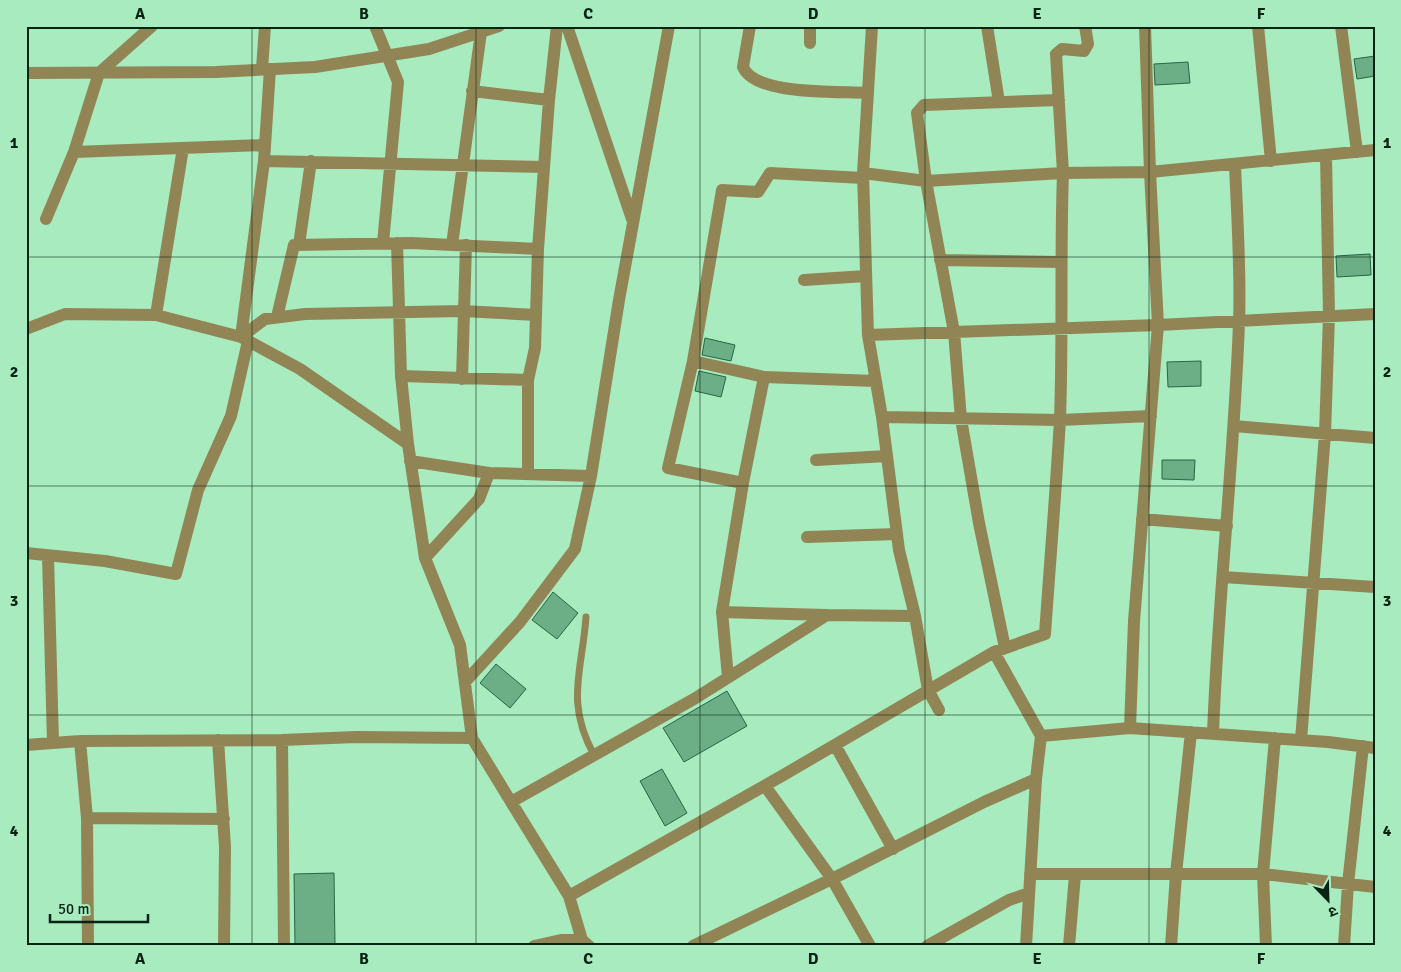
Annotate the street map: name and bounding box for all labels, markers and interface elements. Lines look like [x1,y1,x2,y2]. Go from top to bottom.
text: A [135,4,146,24]
text: B [359,4,369,24]
text: C [583,4,593,24]
text: D [808,4,819,24]
text: E [1032,4,1042,24]
text: F [1257,4,1266,24]
text: 1 [10,133,19,153]
text: 1 [1383,133,1392,153]
text: 2 [10,362,18,382]
text: 2 [1383,362,1391,382]
text: 3 [10,591,18,611]
text: 3 [1383,591,1391,611]
text: 4 [10,821,19,841]
text: 4 [1383,821,1392,841]
north arrow [1304,874,1354,924]
scale bar [50,892,148,924]
text: 50 m [58,900,89,918]
text: उ [1325,902,1340,921]
text: A [135,949,146,969]
text: B [359,949,369,969]
text: C [583,949,593,969]
text: D [808,949,819,969]
text: E [1032,949,1042,969]
text: F [1257,949,1266,969]

